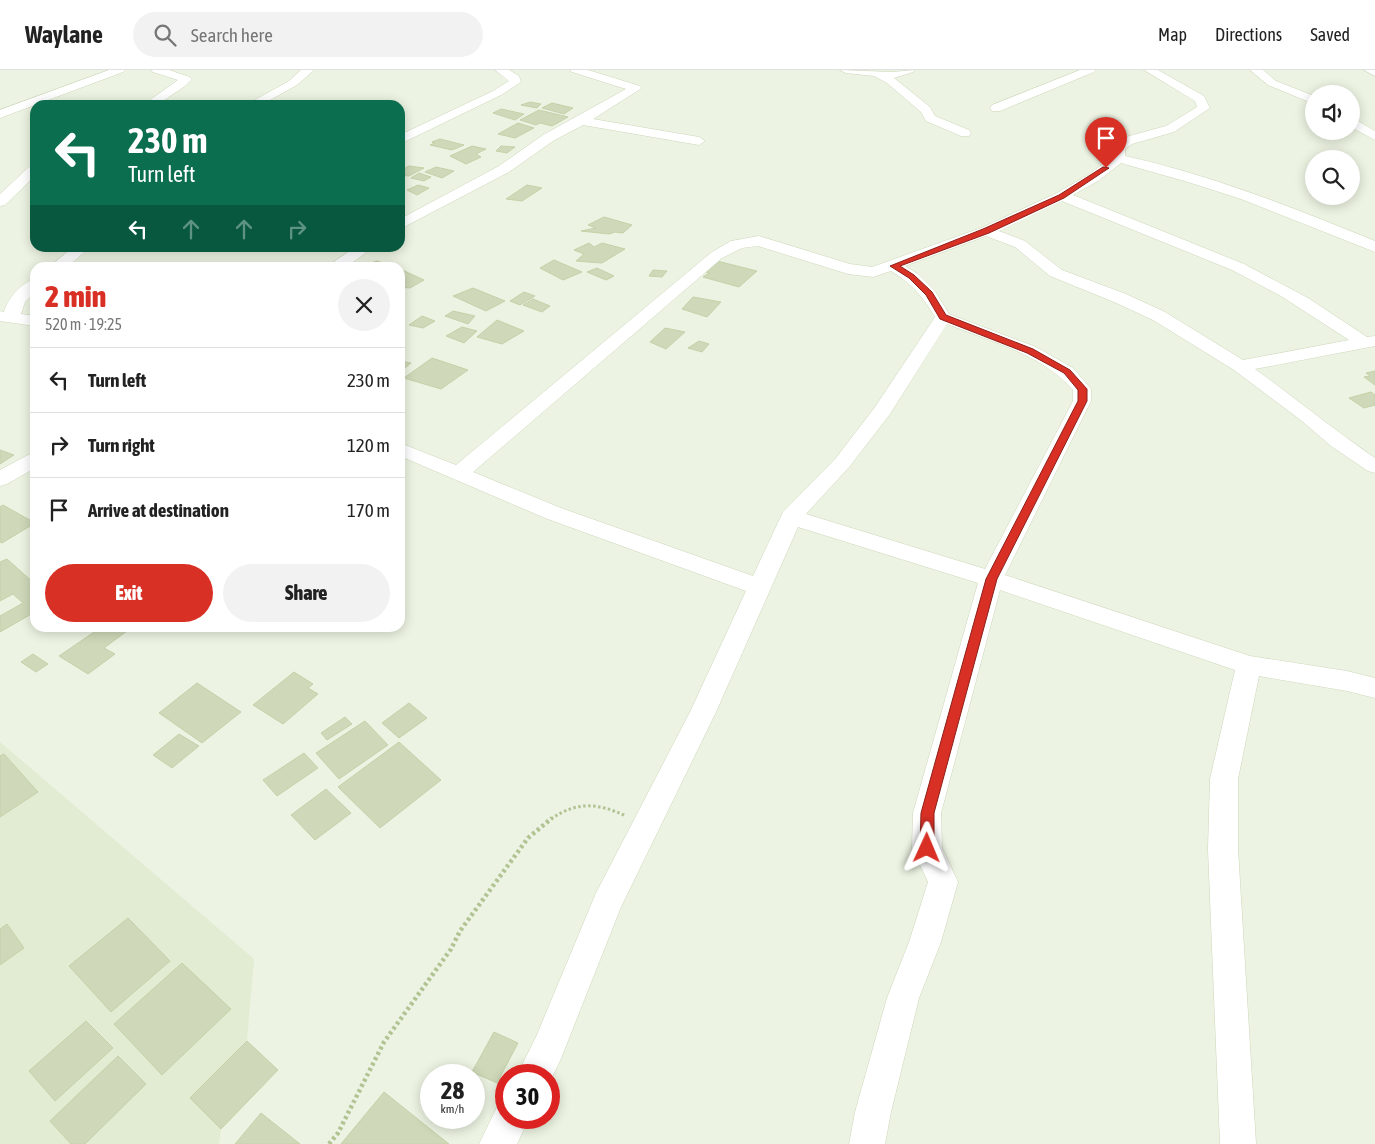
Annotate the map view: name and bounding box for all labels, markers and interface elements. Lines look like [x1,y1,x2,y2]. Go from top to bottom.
search box [133,12,483,57]
text: Waylane [25,21,103,48]
icon: search [151,21,179,49]
text: Search here [191,24,273,46]
text: Map [1158,24,1187,45]
text: Directions [1215,24,1282,45]
text: Saved [1310,24,1350,45]
map controls [1305,85,1360,205]
button: sound [1305,85,1360,140]
pin [1085,117,1127,168]
icon: left [45,120,110,185]
text: 230 m [128,120,207,160]
icon: arrive [1092,124,1120,152]
button: search [1305,150,1360,205]
text: Turn left [128,161,195,187]
icon: left [124,215,152,243]
icon: ahead [177,215,205,243]
icon: ahead [230,215,258,243]
icon: right [283,215,311,243]
text: 2 min [45,279,106,313]
button: close [338,279,390,331]
text: 520 m · 19:25 [45,315,122,333]
icon: left [45,366,73,394]
text: Turn left [88,369,146,391]
text: 230 m [347,369,390,391]
icon: right [45,431,73,459]
text: Turn right [88,434,155,456]
text: 120 m [347,434,390,456]
icon: arrive [45,496,73,524]
text: Arrive at destination [88,499,229,521]
text: 170 m [347,499,390,521]
button: Exit [45,564,213,622]
button: Share [223,564,390,622]
position arrow [900,821,952,873]
speed limit sign: 30 [495,1064,560,1129]
text: 28 [441,1076,464,1104]
text: km/h [441,1102,464,1116]

